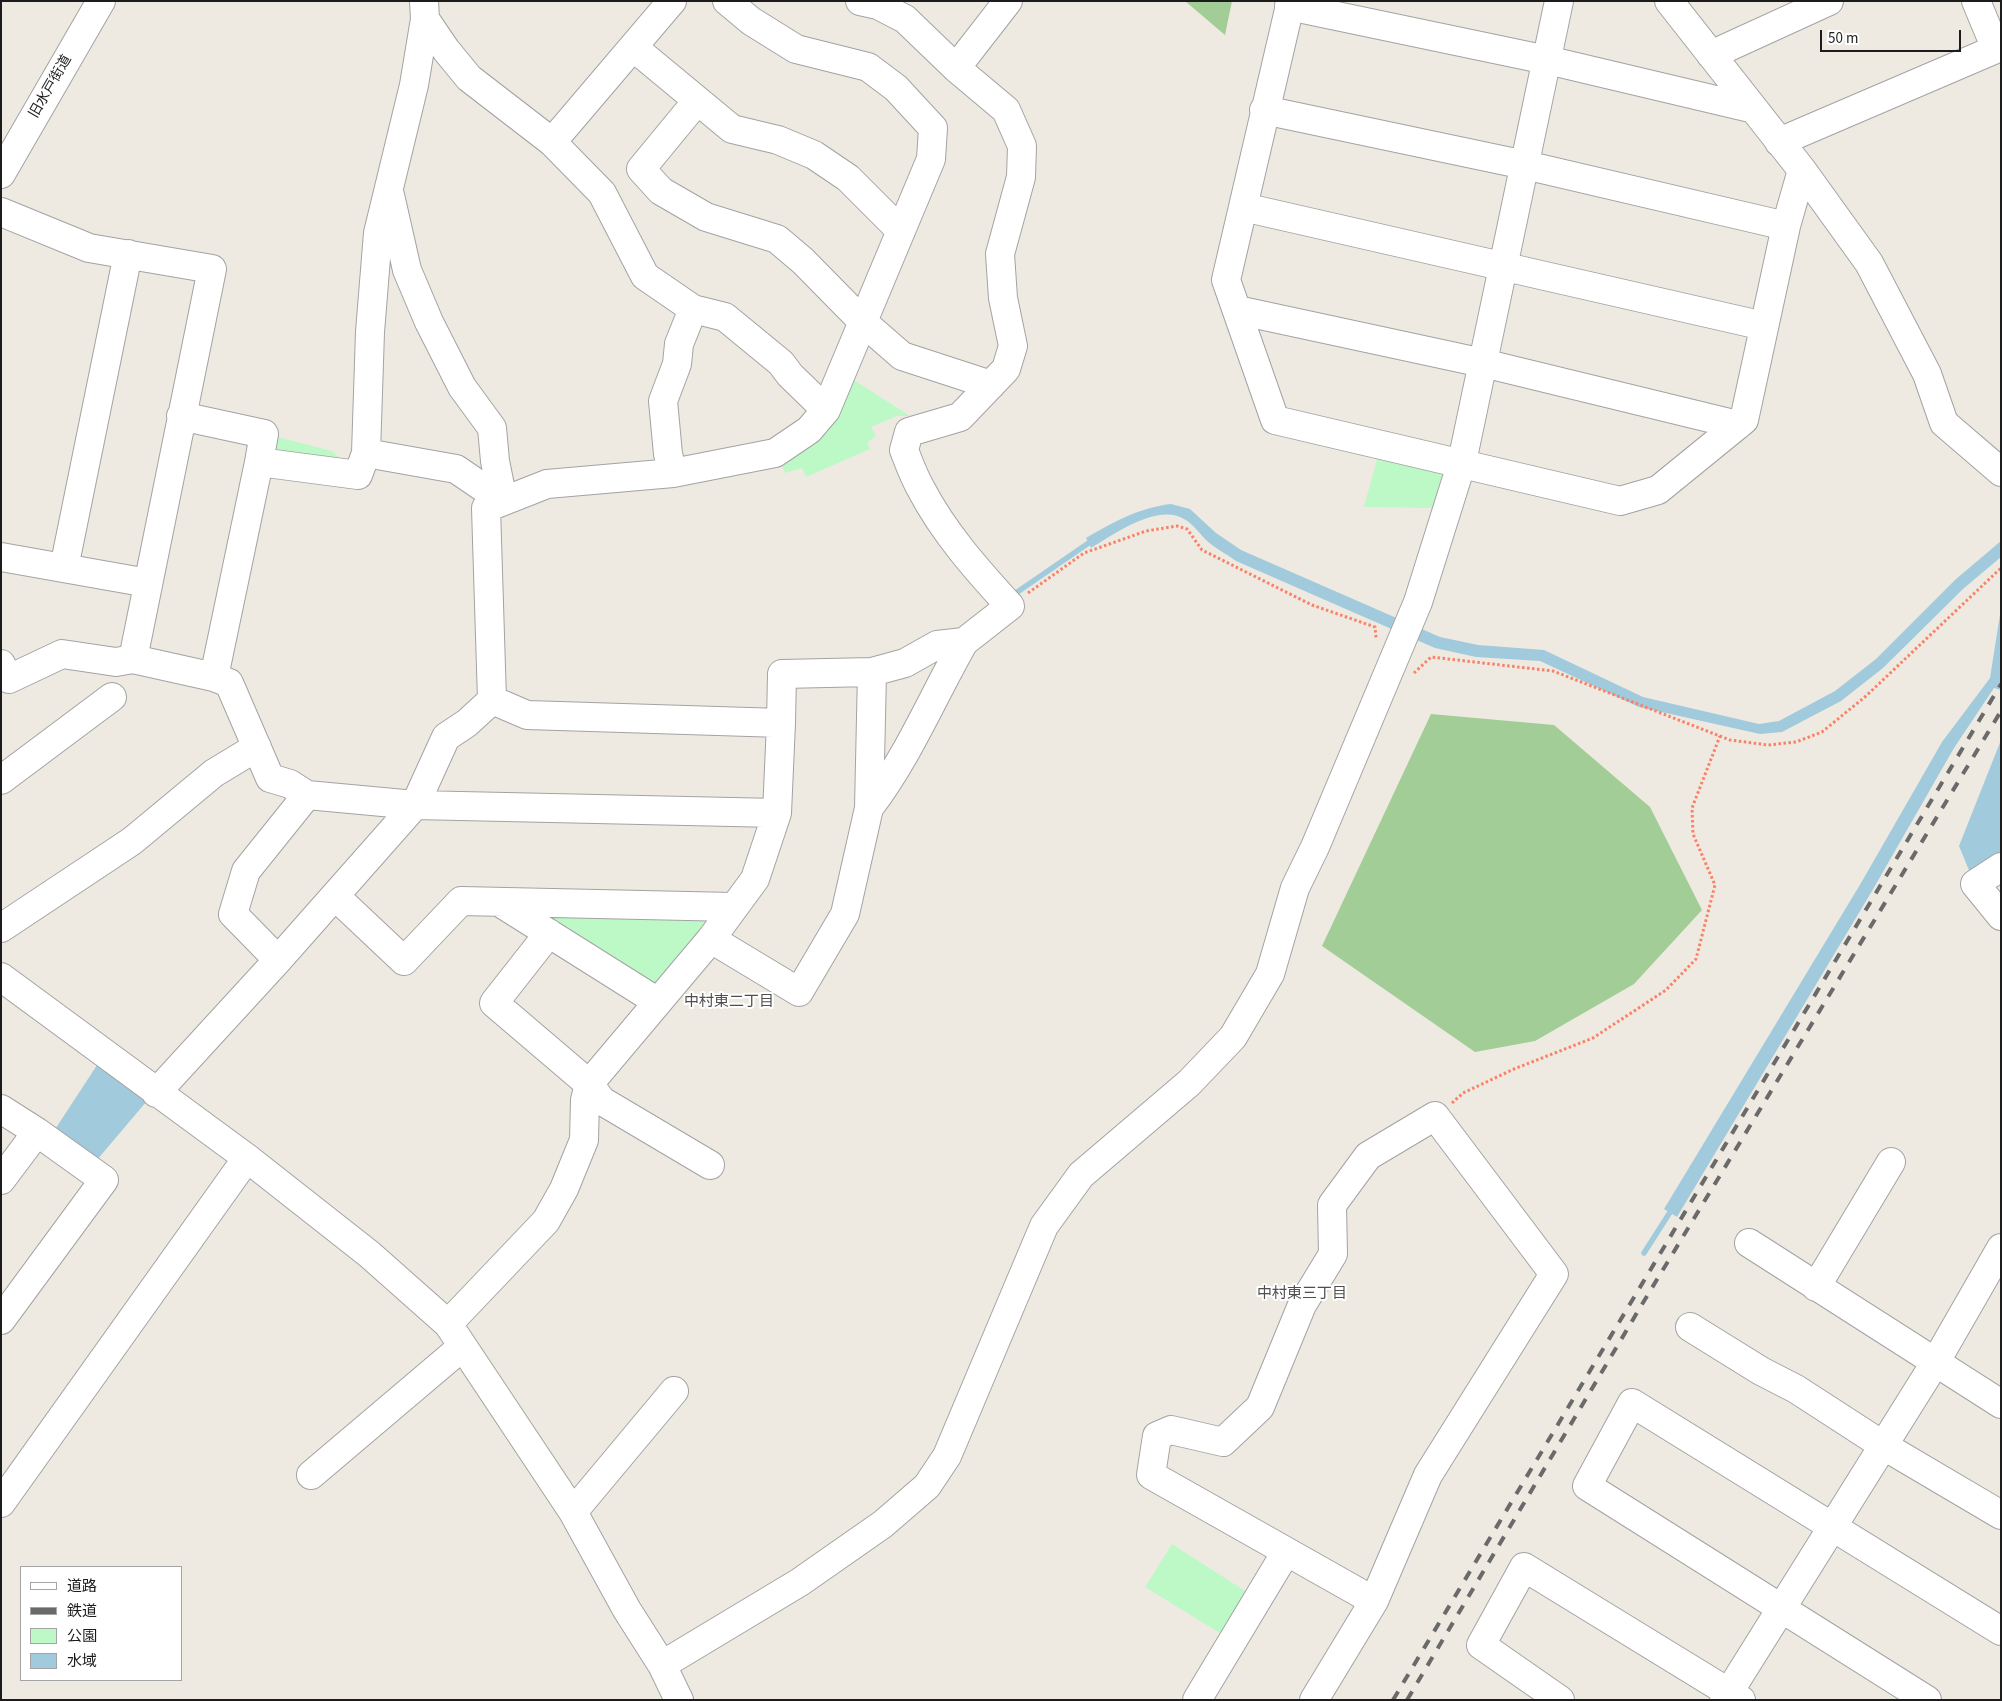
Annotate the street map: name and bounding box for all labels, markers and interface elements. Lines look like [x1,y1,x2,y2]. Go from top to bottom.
scale bar [1822,20,1963,52]
text: 50 m [1828,28,1858,49]
street label: 旧水戸街道 [26,52,76,122]
district label: 中村東二丁目 [684,994,774,1012]
district label: 中村東三丁目 [1257,1286,1347,1304]
legend [20,1566,182,1681]
text: 道路 [67,1576,97,1597]
text: 鉄道 [67,1601,97,1622]
text: 公園 [67,1626,97,1647]
text: 水域 [67,1651,97,1672]

